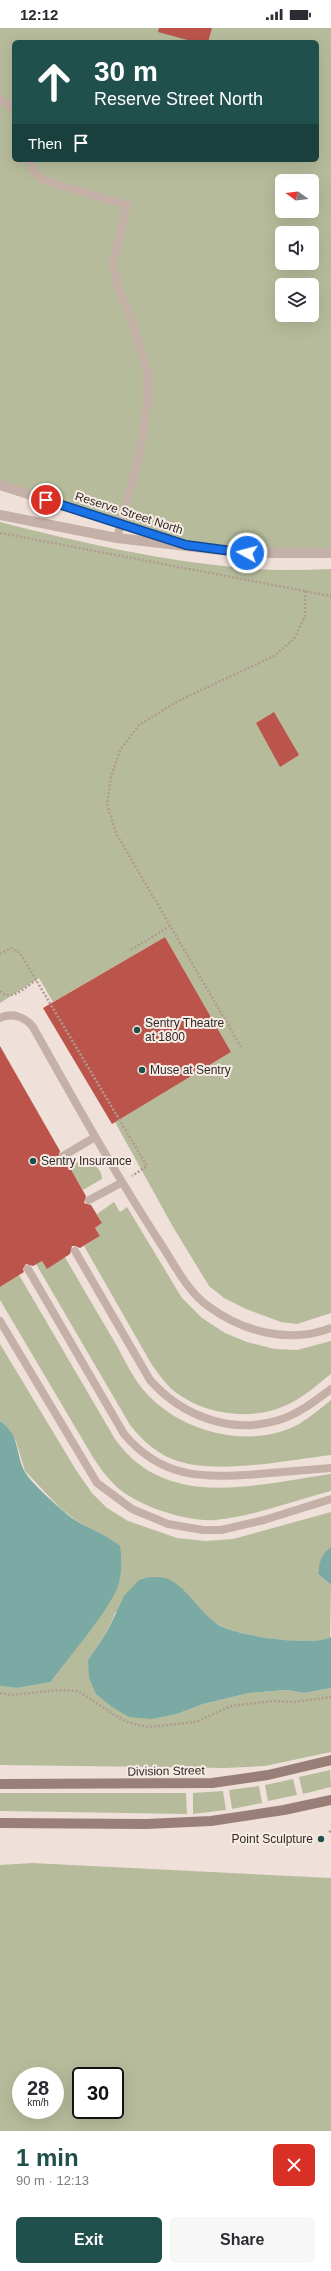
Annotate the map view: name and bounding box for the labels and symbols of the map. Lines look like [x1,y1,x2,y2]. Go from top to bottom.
north arrow [275,174,319,218]
pin [29,483,63,517]
street label: Reserve Street North [73,489,185,537]
position arrow [226,532,268,574]
place label: Sentry Theatre at 1800 [145,1016,224,1044]
marker: Sentry Theatre at 1800 [132,1025,142,1035]
place label: Muse at Sentry [150,1063,231,1077]
marker: Muse at Sentry [137,1065,147,1075]
place label: Sentry Insurance [41,1154,132,1168]
marker: Sentry Insurance [28,1156,38,1166]
street label: Division Street [127,1763,205,1779]
place label: Point Sculpture [232,1832,313,1846]
marker: Point Sculpture [316,1834,326,1844]
speed limit sign: 30 [72,2067,124,2119]

